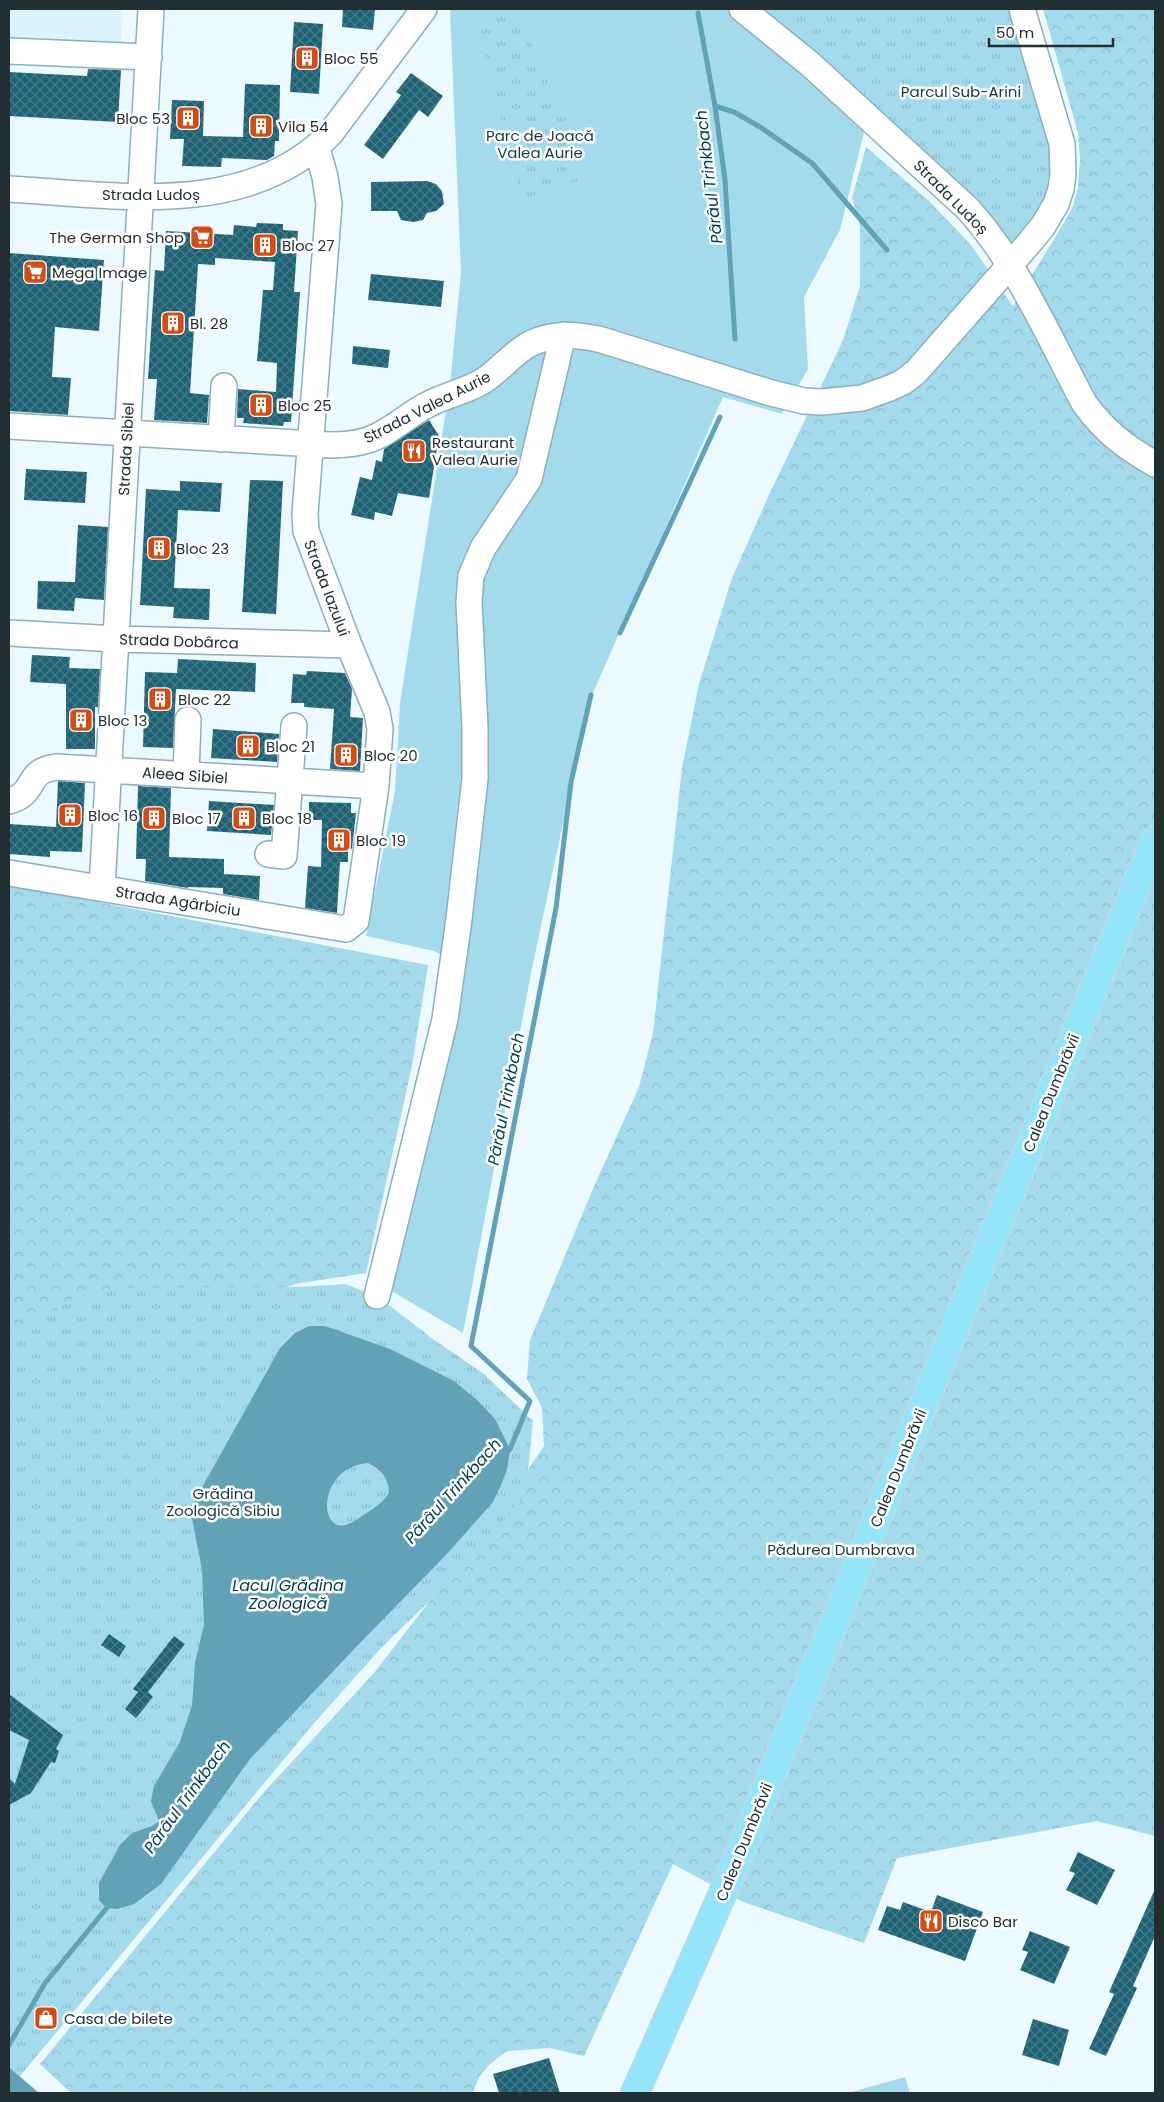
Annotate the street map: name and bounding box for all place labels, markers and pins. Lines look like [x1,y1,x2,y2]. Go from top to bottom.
building icon: Bloc 55 [294,45,320,71]
place label: Bloc 55 [324,48,378,69]
building icon: Bloc 53 [175,105,201,131]
place label: Bloc 53 [116,108,170,129]
building icon: Vila 54 [248,113,274,139]
place label: Vila 54 [278,116,329,137]
supermarket icon: The German Shop [189,224,215,250]
place label: The German Shop [49,227,184,248]
building icon: Bloc 27 [252,232,278,258]
place label: Bloc 27 [282,235,334,256]
supermarket icon: Mega Image [22,259,48,285]
place label: Mega Image [52,262,147,283]
building icon: Bl. 28 [160,310,186,336]
place label: Bl. 28 [190,313,228,334]
building icon: Bloc 25 [248,392,274,418]
place label: Bloc 25 [278,395,332,416]
place label: Restaurant Valea Aurie [432,432,518,470]
restaurant icon: Restaurant Valea Aurie [401,438,427,464]
building icon: Bloc 23 [146,535,172,561]
place label: Bloc 23 [176,538,229,559]
building icon: Bloc 22 [147,686,173,712]
place label: Bloc 22 [178,689,231,710]
building icon: Bloc 13 [68,707,94,733]
place label: Bloc 13 [98,710,147,731]
building icon: Bloc 21 [235,733,261,759]
place label: Bloc 21 [266,736,315,757]
building icon: Bloc 20 [333,742,359,768]
place label: Bloc 20 [364,745,418,766]
building icon: Bloc 16 [57,802,83,828]
place label: Bloc 16 [88,805,138,826]
building icon: Bloc 17 [141,805,167,831]
building icon: Bloc 18 [231,805,257,831]
place label: Bloc 17 [172,808,221,829]
place label: Bloc 18 [262,808,312,829]
building icon: Bloc 19 [326,827,352,853]
place label: Bloc 19 [356,830,406,851]
restaurant icon: Disco Bar [918,1908,944,1934]
place label: Disco Bar [948,1911,1018,1932]
shop icon: Casa de bilete [33,2005,59,2031]
place label: Casa de bilete [64,2008,173,2029]

